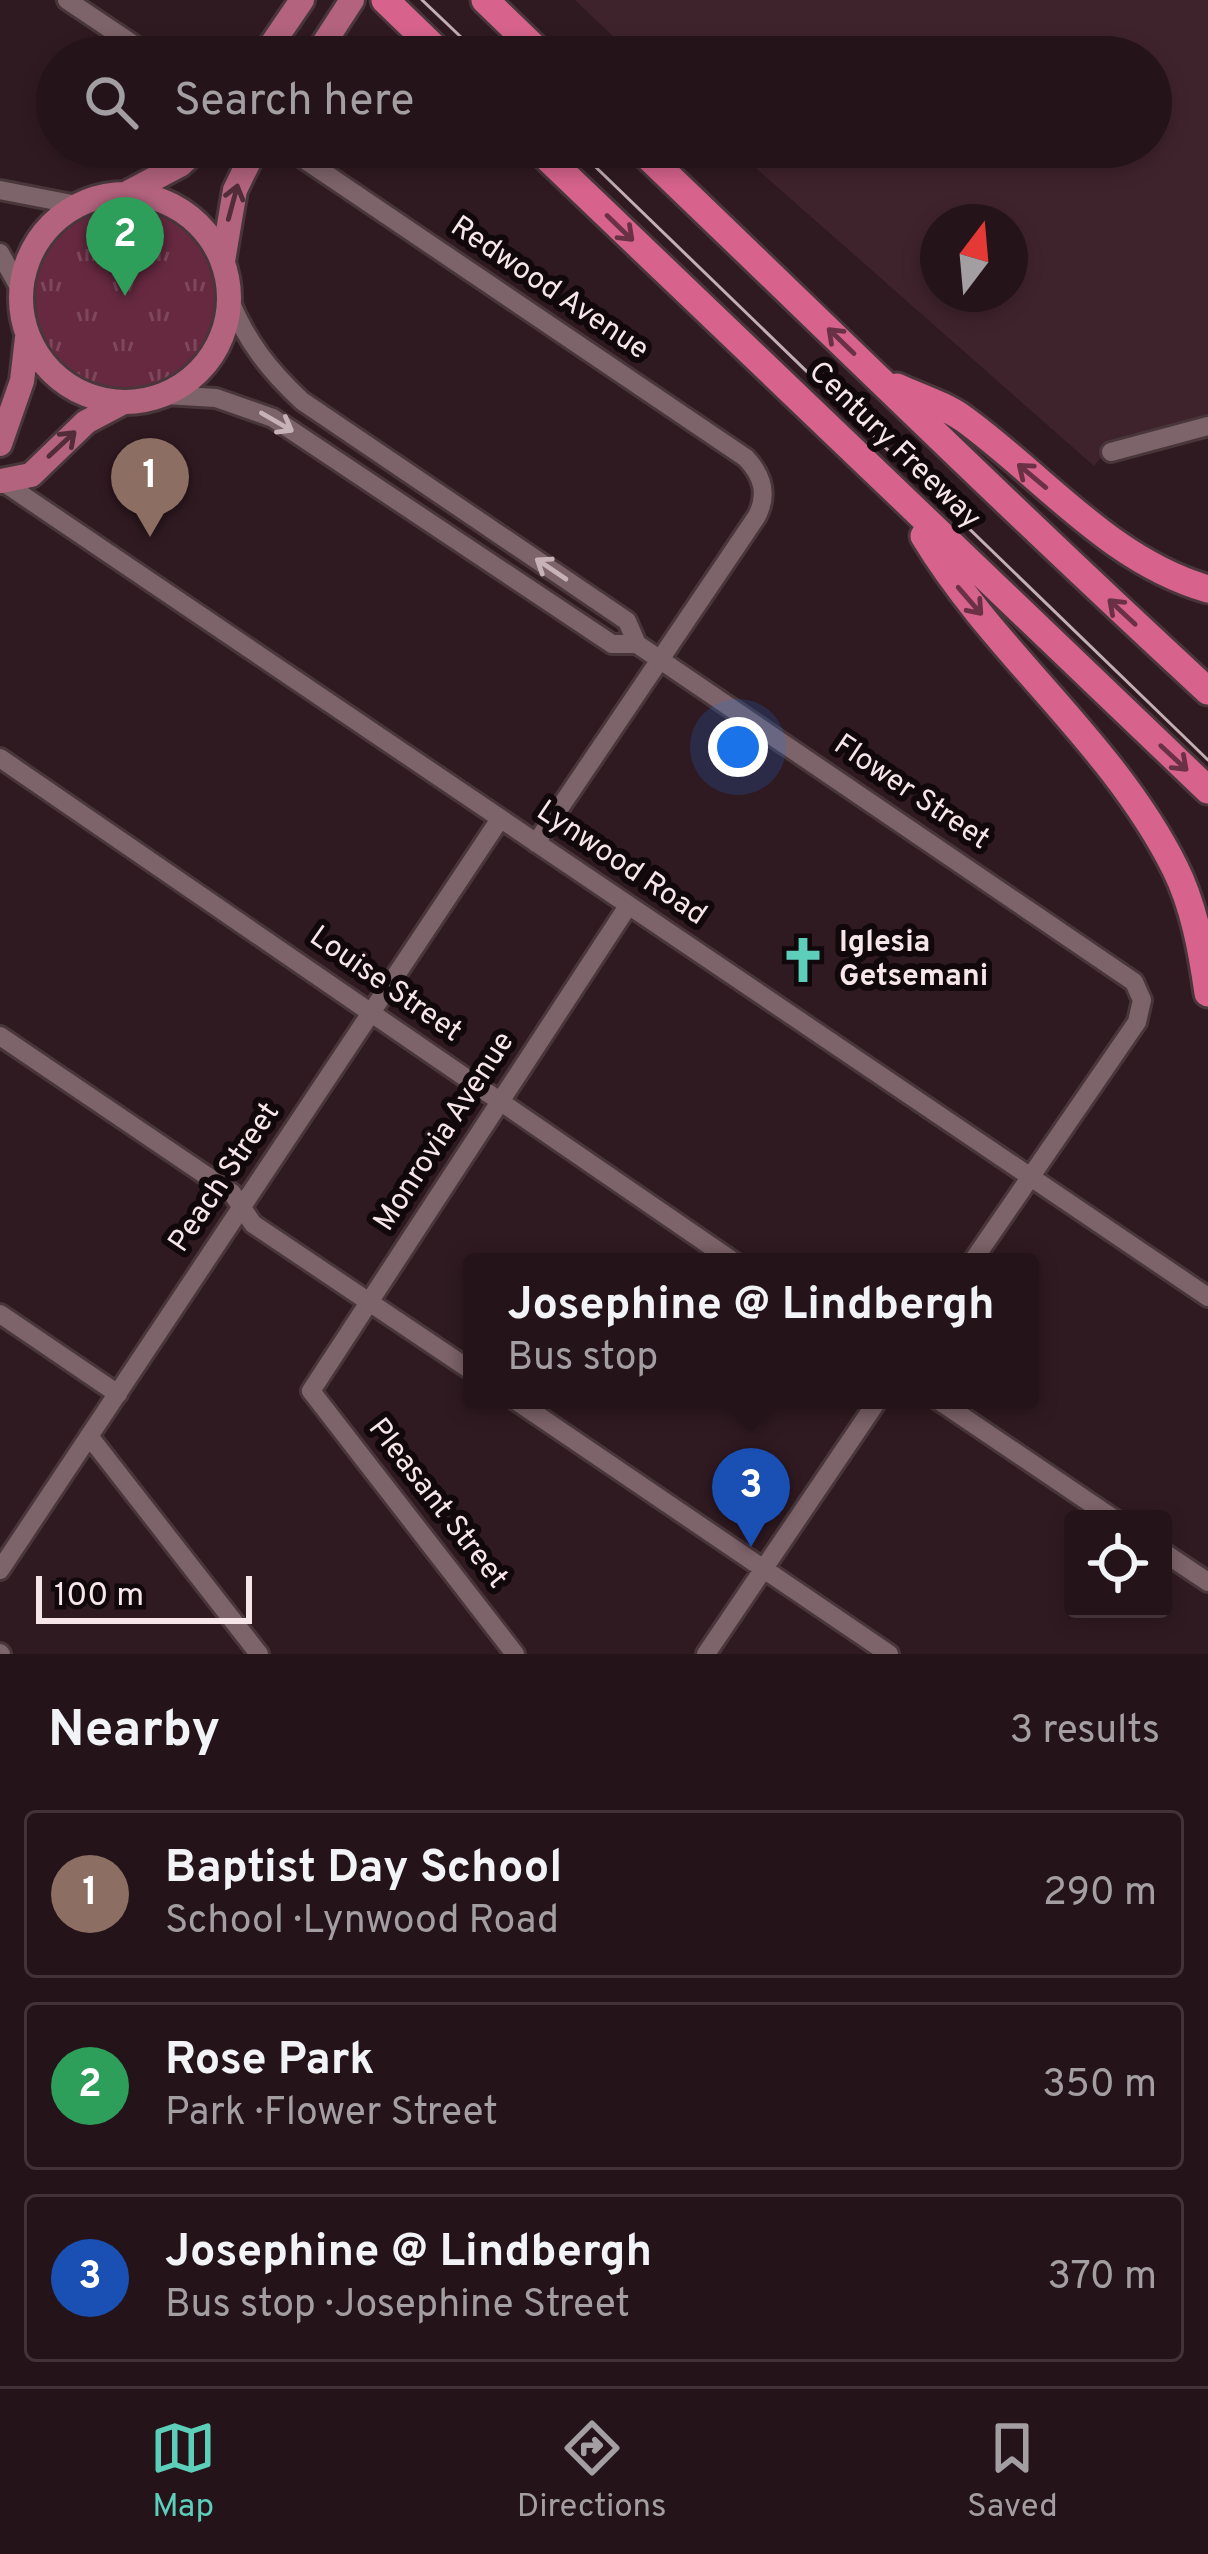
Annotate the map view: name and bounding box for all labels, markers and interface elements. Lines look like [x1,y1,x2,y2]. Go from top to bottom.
search box [36,36,1172,168]
icon: search [78,69,144,135]
text: Search here [174,74,414,131]
one-way arrow [224,183,246,221]
pin: 2 [86,197,164,296]
north arrow [920,204,1028,312]
street label: Redwood Avenue [443,209,655,369]
one-way arrow [605,214,635,242]
one-way arrow [827,328,856,356]
street label: Century Freeway [800,354,988,538]
one-way arrow [259,410,294,434]
one-way arrow [46,431,76,459]
pin: 1 [111,438,189,537]
one-way arrow [1017,463,1048,491]
one-way arrow [534,557,568,582]
one-way arrow [956,585,984,616]
one-way arrow [1108,598,1138,626]
your location [708,717,768,777]
street label: Flower Street [826,727,996,859]
one-way arrow [1158,743,1188,771]
street label: Lynwood Road [529,793,713,935]
street label: Louise Street [302,919,468,1051]
place label: Iglesia Getsemani [839,925,988,996]
church icon: Iglesia Getsemani [778,935,828,985]
street label: Monrovia Avenue [367,1025,523,1239]
street label: Peach Street [161,1096,289,1260]
popup [463,1253,1039,1409]
text: Josephine @ Lindbergh [507,1278,995,1335]
text: Bus stop [507,1335,658,1384]
street label: Pleasant Street [359,1411,515,1597]
pin: 3 [712,1448,790,1547]
map controls [1064,1510,1172,1618]
button: locate [1064,1510,1172,1618]
scale bar [36,1570,252,1623]
text: 100 m [54,1576,144,1618]
text: Nearby [48,1700,220,1765]
text: 3 results [1010,1708,1160,1757]
text: Baptist Day School [165,1841,562,1898]
text: 1 [82,1870,98,1919]
text: 290 m [1043,1870,1157,1919]
text: School · Lynwood Road [165,1898,559,1947]
text: Rose Park [165,2033,374,2090]
text: 2 [78,2062,102,2111]
text: 350 m [1042,2062,1157,2111]
text: Park · Flower Street [165,2090,498,2139]
text: Josephine @ Lindbergh [165,2225,652,2282]
text: 3 [78,2254,102,2303]
text: 370 m [1047,2254,1157,2303]
text: Bus stop · Josephine Street [165,2282,630,2331]
tab: Map [150,2415,216,2529]
tab: Directions [517,2415,667,2529]
tab: Saved [967,2415,1058,2529]

